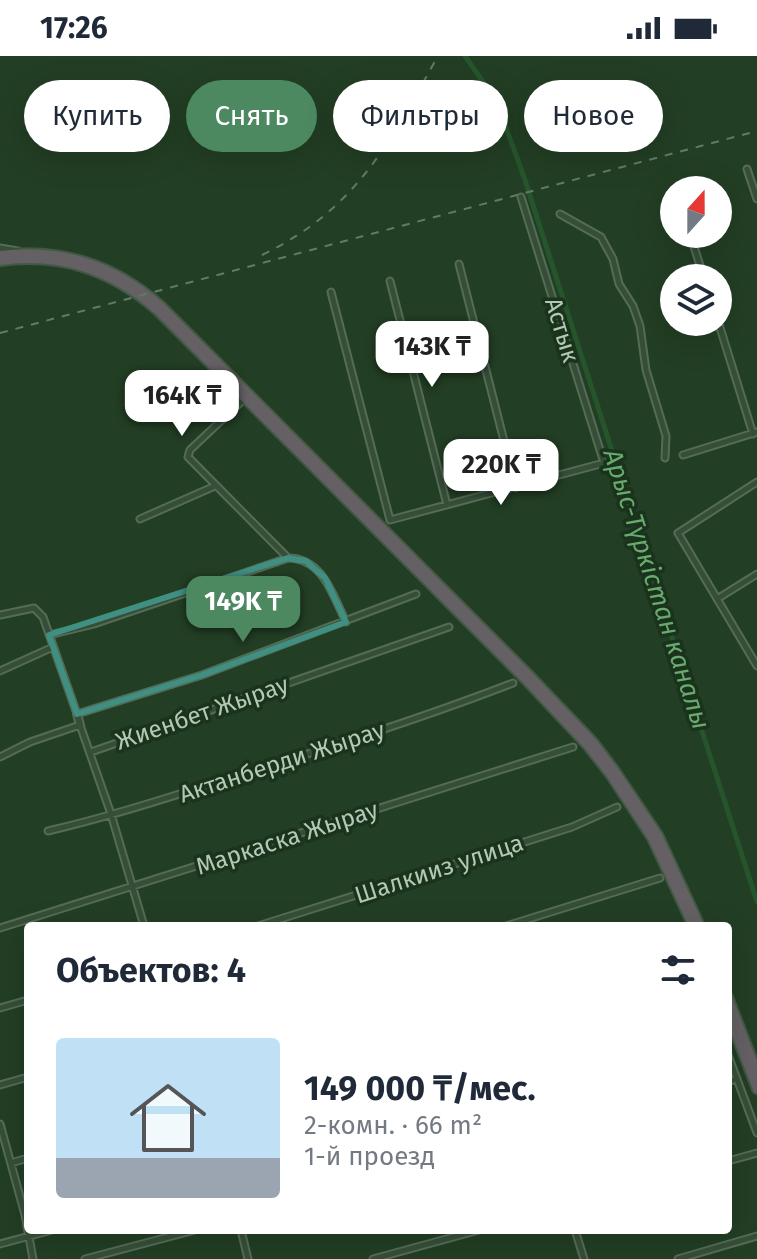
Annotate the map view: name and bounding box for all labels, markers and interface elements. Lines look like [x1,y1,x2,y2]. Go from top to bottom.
text: 17:26 [40,10,108,46]
chip: Купить [24,80,170,152]
chip: Снять [186,80,317,152]
chip: Фильтры [333,80,508,152]
chip: Новое [524,80,663,152]
north arrow [660,176,732,248]
map controls [660,176,732,336]
button: layers [660,264,732,336]
street label: Астык [539,294,585,366]
pin: 143K ₸ [367,321,497,389]
text: 143K ₸ [394,331,470,362]
pin: 164K ₸ [117,370,247,438]
text: 164K ₸ [143,380,221,411]
pin: 220K ₸ [436,439,566,507]
water label: Арыс-Түркістан каналы [596,444,717,733]
text: 220K ₸ [462,449,540,480]
pin: 149K ₸ [178,576,308,644]
text: 149K ₸ [204,586,282,617]
street label: Жиенбет Жырау [112,670,292,756]
street label: Актанберди Жырау [176,716,388,808]
street label: Маркаска Жырау [192,795,382,881]
street label: Шалкииз улица [351,829,527,909]
icon: filters [656,948,700,992]
text: Объектов: 4 [56,950,246,991]
text: 149 000 ₸/мес. [304,1068,536,1109]
icon: home [120,1070,216,1166]
text: 2-комн. · 66 m² [304,1110,482,1141]
text: 1-й проезд [304,1141,435,1172]

